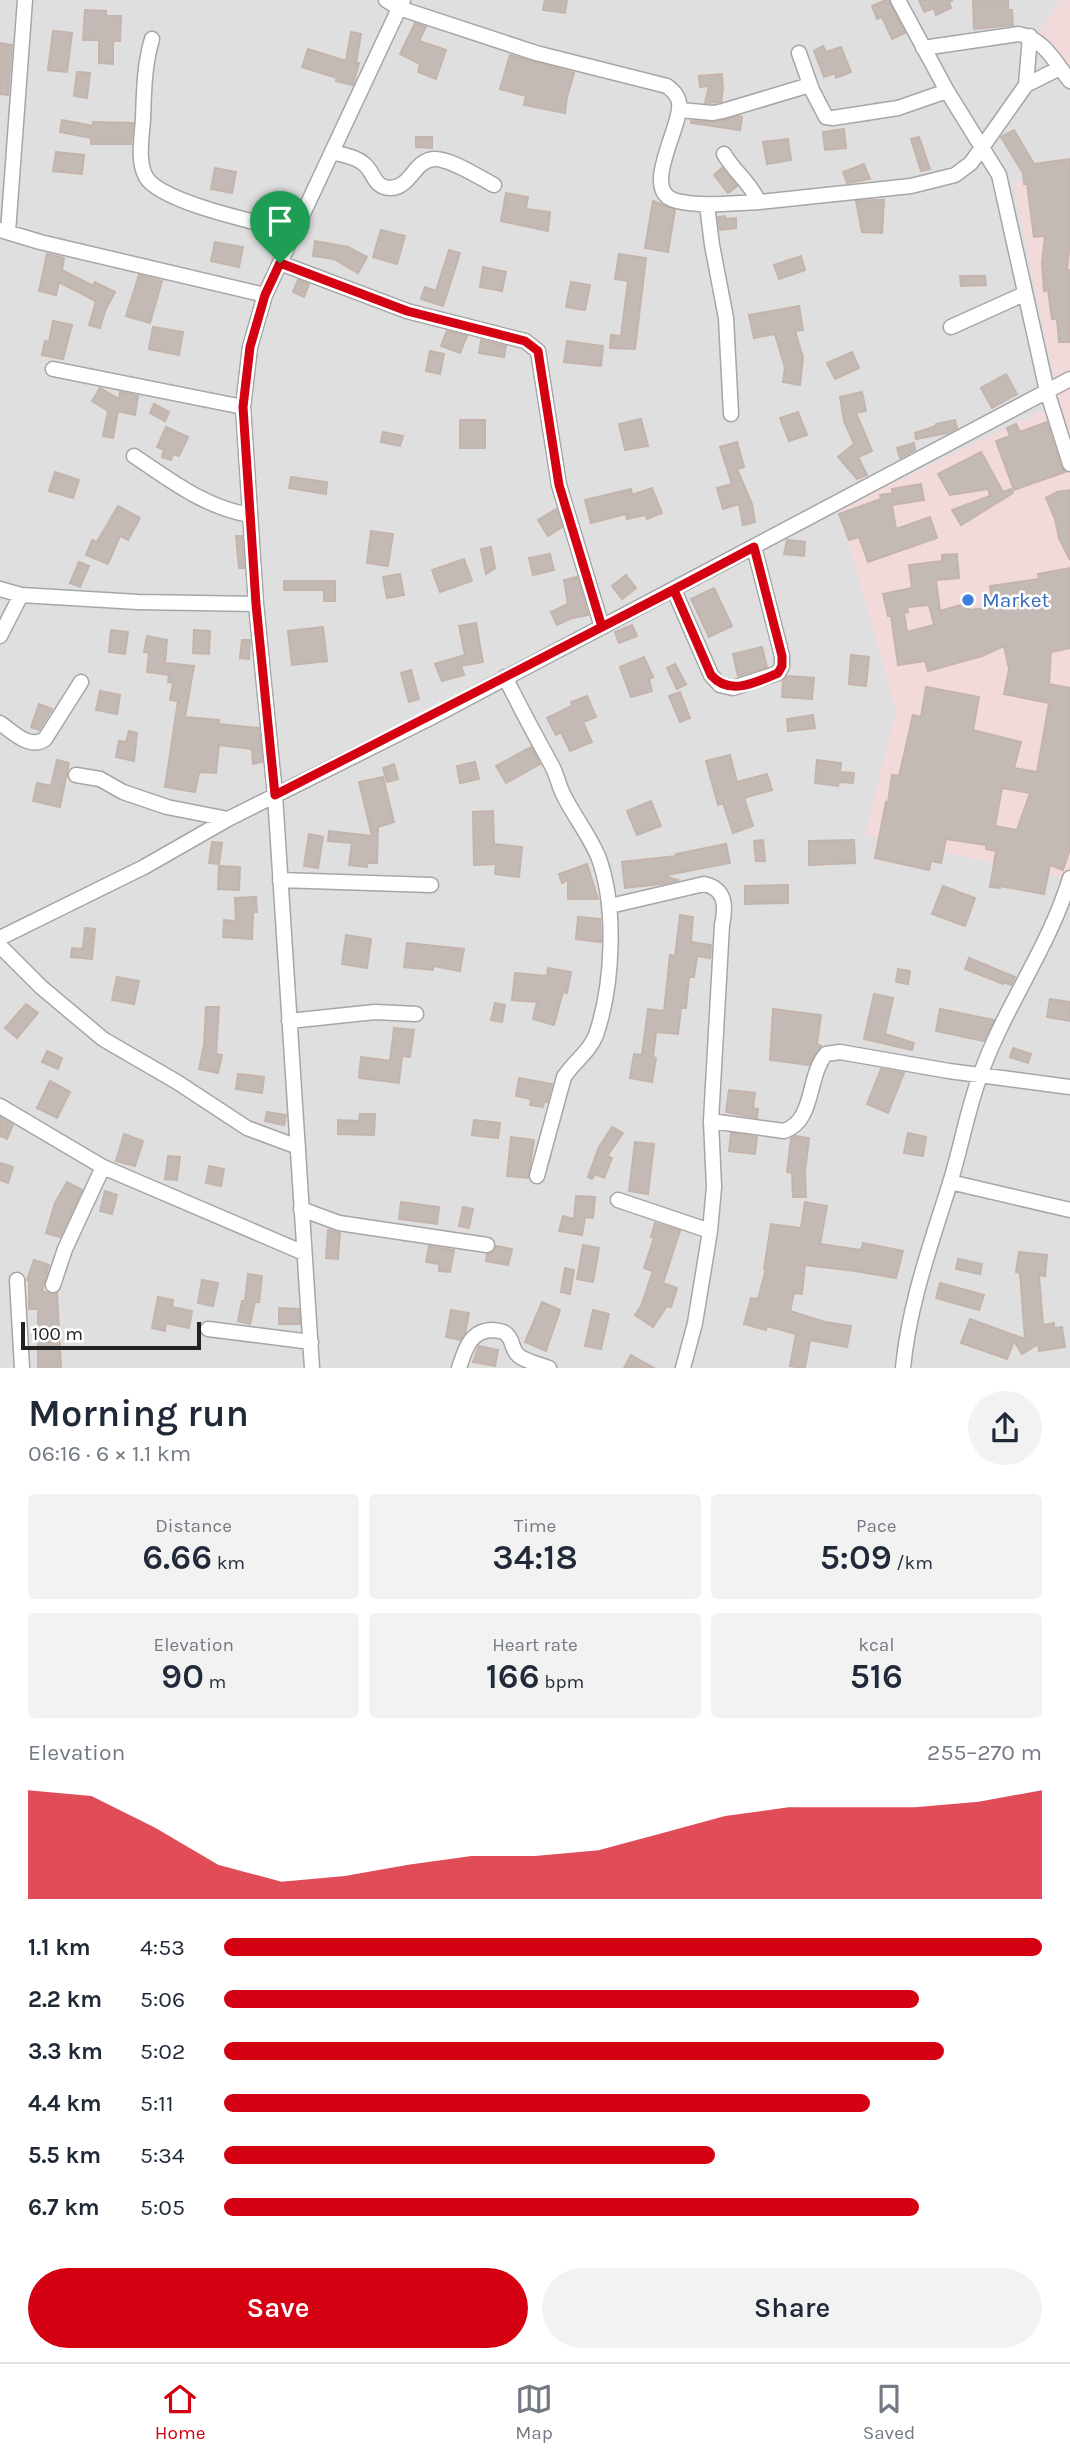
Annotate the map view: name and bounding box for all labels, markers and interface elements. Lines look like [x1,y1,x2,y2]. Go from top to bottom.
pin [250,191,310,263]
icon: arrive [261,202,299,240]
place label: Market [982,588,1050,612]
marker: Market [960,592,976,608]
scale bar [21,1319,201,1351]
text: 100 m [32,1323,83,1345]
text: Morning run [28,1391,249,1436]
button: share [968,1391,1042,1465]
text: 06:16 · 6 × 1.1 km [28,1440,191,1467]
text: Distance [155,1515,232,1537]
text: Time [514,1515,556,1537]
text: Pace [856,1515,897,1537]
text: 6.66 [142,1537,212,1578]
text: 34:18 [492,1537,578,1578]
text: 5:09 [820,1537,892,1578]
text: km [212,1552,245,1574]
text: /km [892,1552,933,1574]
text: Elevation [153,1634,234,1656]
text: Heart rate [492,1634,578,1656]
text: kcal [858,1634,894,1656]
text: 90 [161,1656,204,1697]
text: 166 [486,1656,540,1697]
text: 516 [850,1656,903,1697]
text: m [204,1671,226,1693]
text: bpm [540,1671,584,1693]
text: Elevation [28,1739,125,1766]
text: 255–270 m [927,1739,1042,1766]
text: 1.1 km [28,1934,91,1961]
text: 4:53 [140,1934,185,1961]
text: 2.2 km [28,1986,102,2013]
text: 5:06 [140,1986,185,2013]
text: 3.3 km [28,2038,103,2065]
text: 5:02 [140,2038,185,2065]
text: 4.4 km [28,2090,102,2117]
text: 5:11 [140,2090,174,2117]
text: 5.5 km [28,2142,101,2169]
text: 5:34 [140,2142,185,2169]
text: 6.7 km [28,2194,100,2221]
text: 5:05 [140,2194,185,2221]
button: Save [28,2268,528,2348]
button: Share [542,2268,1042,2348]
tab: Home [155,2380,205,2444]
tab: Map [515,2380,553,2444]
tab: Saved [863,2380,915,2444]

